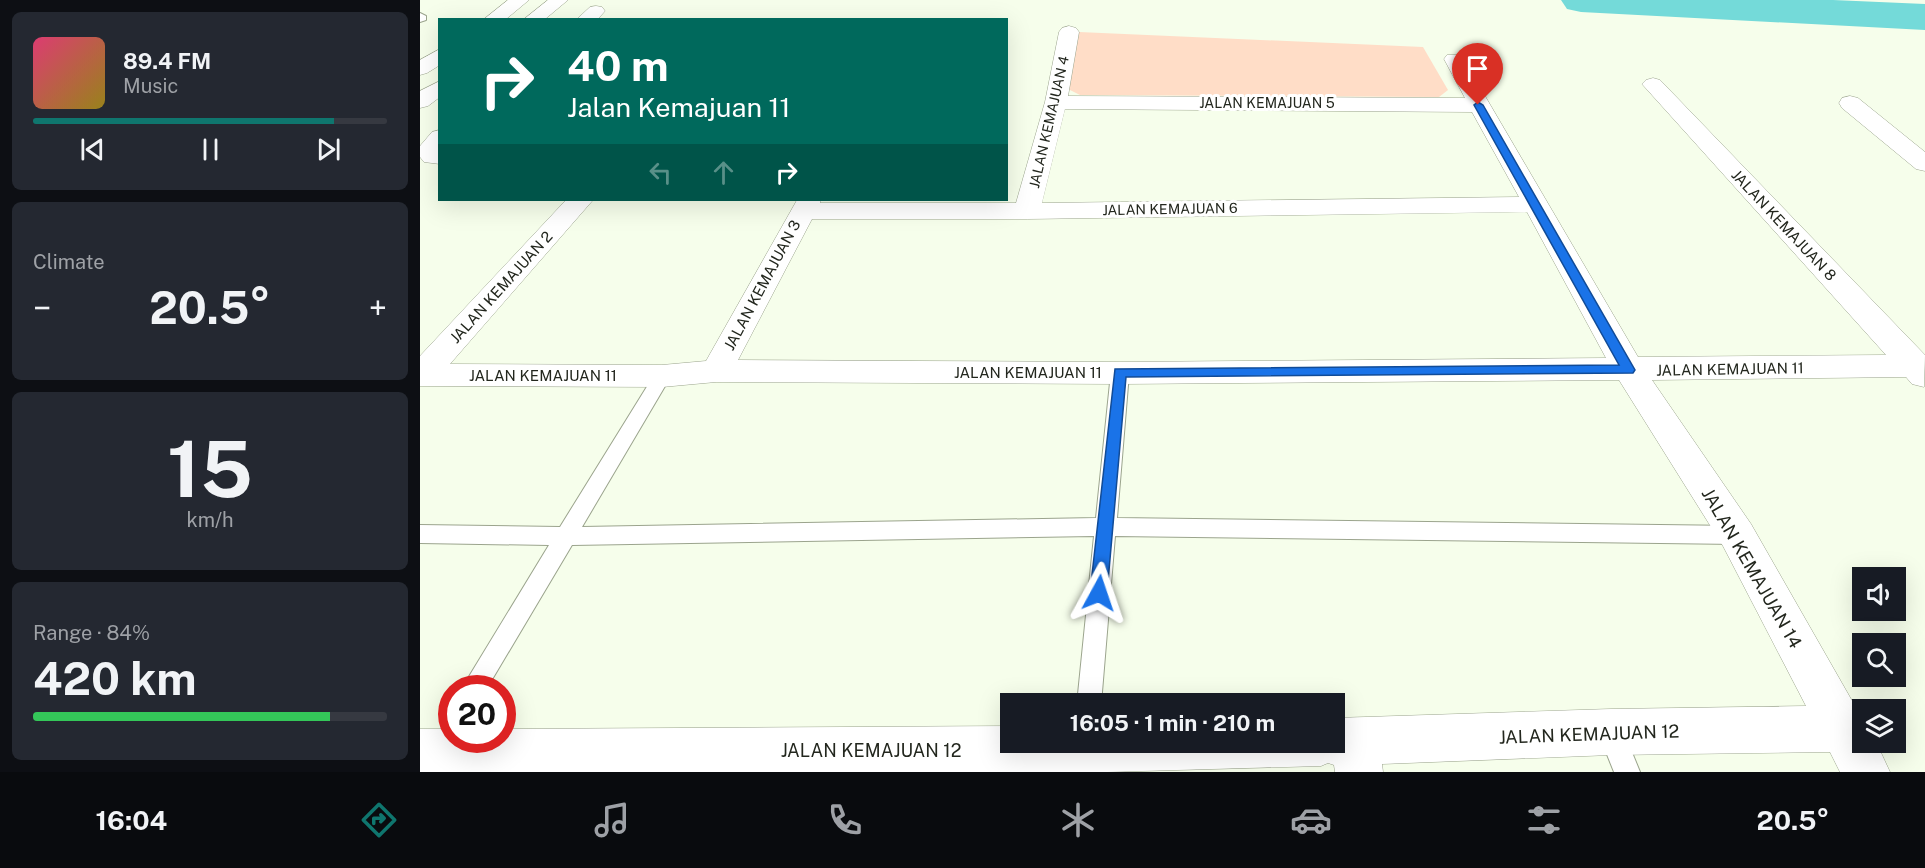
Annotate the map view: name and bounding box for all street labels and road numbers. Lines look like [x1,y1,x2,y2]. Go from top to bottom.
street label: JALAN KEMAJUAN 4 [1026,54,1072,190]
street label: JALAN KEMAJUAN 5 [1199,95,1335,111]
street label: JALAN KEMAJUAN 8 [1728,166,1840,284]
street label: JALAN KEMAJUAN 6 [1102,200,1238,218]
street label: JALAN KEMAJUAN 3 [720,217,804,353]
street label: JALAN KEMAJUAN 2 [446,228,556,346]
street label: JALAN KEMAJUAN 11 [1656,359,1804,379]
street label: JALAN KEMAJUAN 11 [954,364,1102,381]
street label: JALAN KEMAJUAN 11 [469,367,617,384]
street label: JALAN KEMAJUAN 14 [1698,484,1806,652]
street label: JALAN KEMAJUAN 12 [1498,720,1680,748]
street label: JALAN KEMAJUAN 12 [781,740,961,761]

